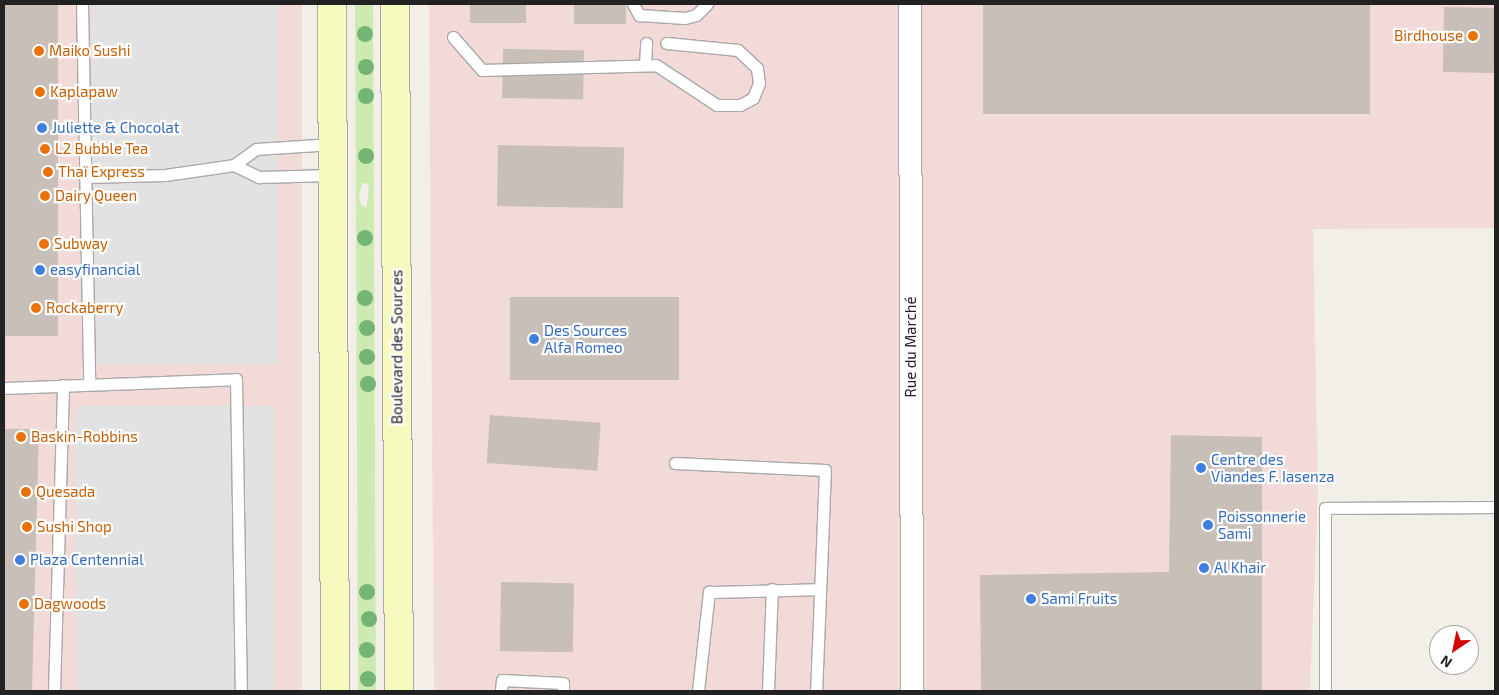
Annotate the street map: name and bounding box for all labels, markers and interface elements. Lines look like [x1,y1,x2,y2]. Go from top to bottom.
place label: Birdhouse [1394,27,1463,45]
marker: Birdhouse [1467,30,1479,42]
place label: Maiko Sushi [49,42,130,60]
marker: Maiko Sushi [33,45,45,57]
place label: Kaplapaw [50,83,118,101]
marker: Kaplapaw [34,86,46,98]
place label: Juliette & Chocolat [52,119,180,137]
marker: Juliette & Chocolat [36,122,48,134]
place label: L2 Bubble Tea [55,140,149,158]
marker: L2 Bubble Tea [39,143,51,155]
place label: Thaï Express [58,163,145,181]
marker: Thaï Express [42,166,54,178]
place label: Dairy Queen [55,187,138,205]
marker: Dairy Queen [39,190,51,202]
place label: Subway [54,235,108,253]
marker: Subway [38,238,50,250]
place label: easyfinancial [50,261,140,279]
marker: easyfinancial [34,264,46,276]
street label: Boulevard des Sources [388,270,406,424]
street label: Rue du Marché [902,296,920,398]
place label: Rockaberry [46,299,123,317]
marker: Rockaberry [30,302,42,314]
place label: Des Sources Alfa Romeo [544,321,627,356]
marker: Des Sources Alfa Romeo [528,333,540,345]
place label: Baskin-Robbins [31,428,138,446]
marker: Baskin-Robbins [15,431,27,443]
place label: Centre des Viandes F. Iasenza [1211,450,1335,485]
marker: Centre des Viandes F. Iasenza [1195,462,1207,474]
place label: Quesada [36,483,95,501]
marker: Quesada [20,486,32,498]
place label: Poissonnerie Sami [1218,507,1306,542]
place label: Sushi Shop [37,518,112,536]
marker: Poissonnerie Sami [1202,519,1214,531]
marker: Sushi Shop [21,521,33,533]
place label: Plaza Centennial [30,551,144,569]
marker: Plaza Centennial [14,554,26,566]
place label: Al Khair [1214,559,1267,577]
marker: Al Khair [1198,562,1210,574]
place label: Sami Fruits [1041,590,1117,608]
marker: Sami Fruits [1025,593,1037,605]
place label: Dagwoods [34,595,106,613]
marker: Dagwoods [18,598,30,610]
north arrow [1429,625,1479,675]
text: N [1437,652,1455,672]

